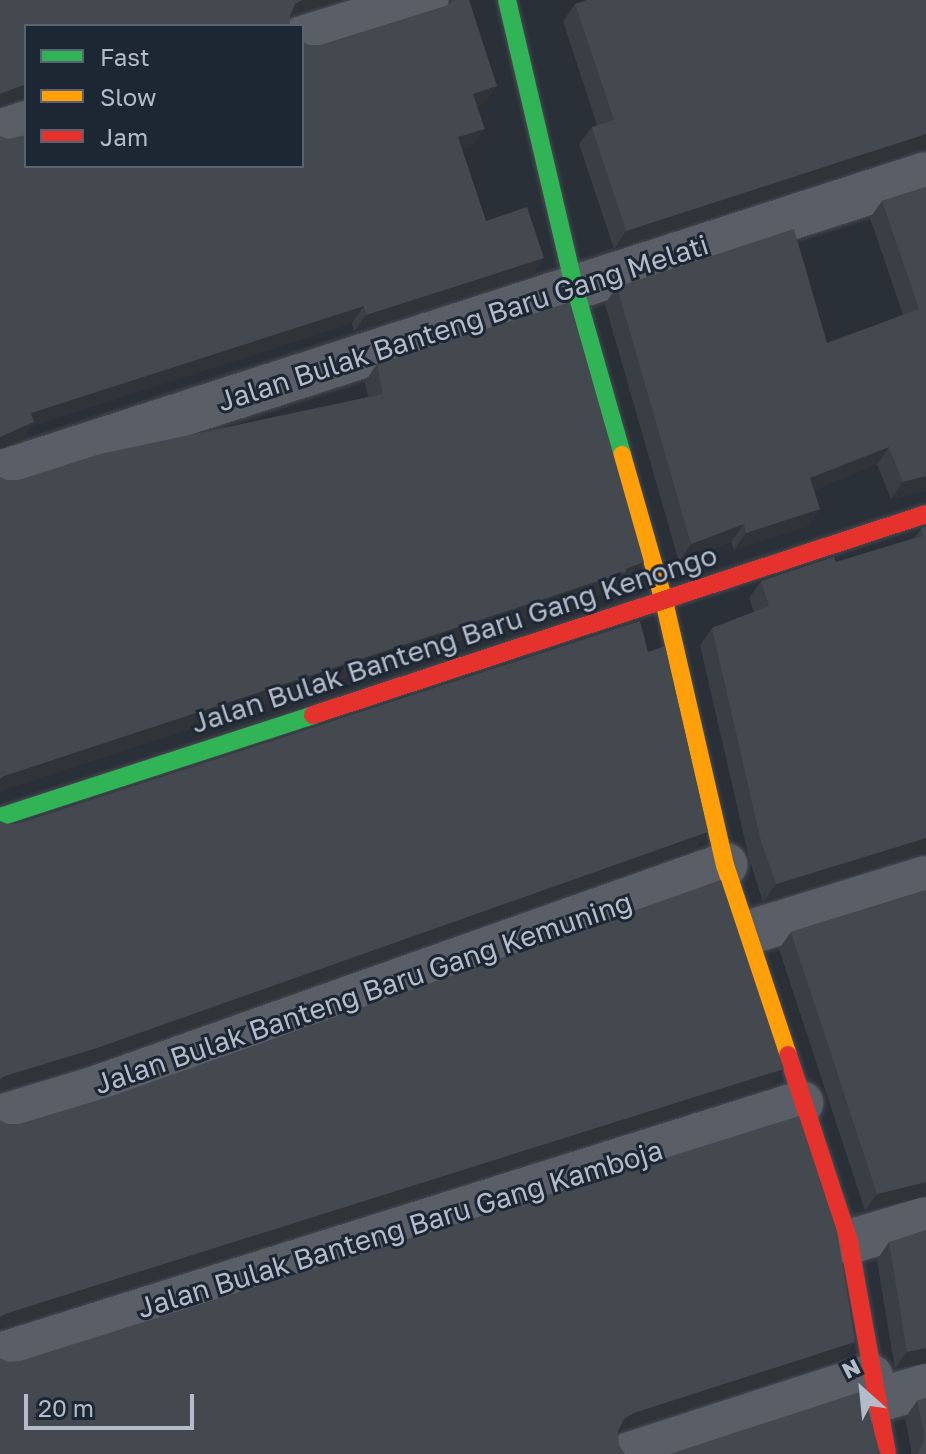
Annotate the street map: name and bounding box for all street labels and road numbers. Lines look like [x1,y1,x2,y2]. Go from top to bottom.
street label: Jalan Bulak Banteng Baru Gang Melati [213,228,713,418]
street label: Jalan Bulak Banteng Baru Gang Kenongo [187,538,721,740]
street label: Jalan Bulak Banteng Baru Gang Kemuning [90,885,636,1101]
street label: Jalan Bulak Banteng Baru Gang Kamboja [133,1133,667,1325]

